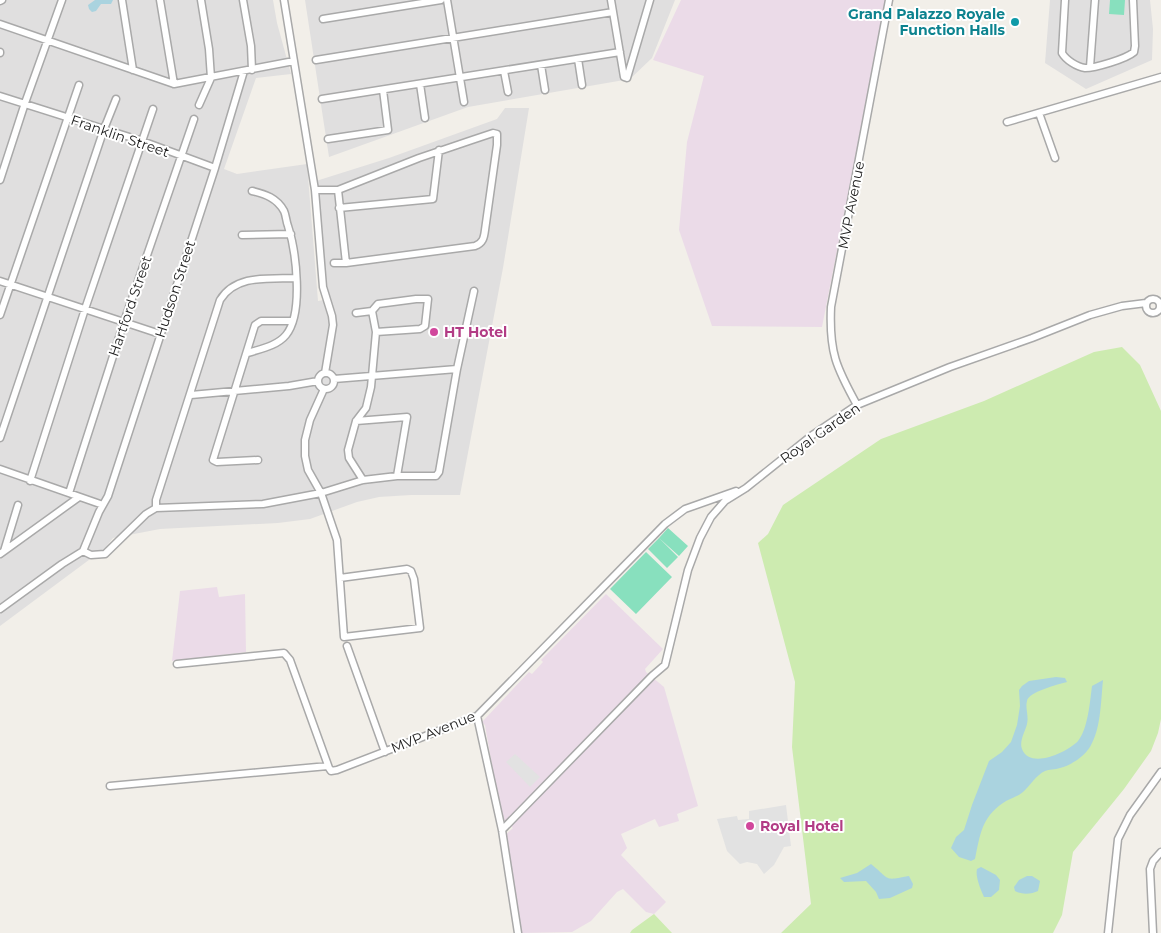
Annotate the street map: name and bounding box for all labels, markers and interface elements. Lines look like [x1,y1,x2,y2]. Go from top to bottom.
place label: Grand Palazzo Royale Function Halls [848,5,1006,39]
marker: Grand Palazzo Royale Function Halls [1009,16,1021,28]
street label: Franklin Street [68,111,172,161]
street label: MVP Avenue [834,159,868,251]
street label: Hudson Street [151,238,199,340]
street label: Hartford Street [104,253,156,359]
place label: HT Hotel [444,323,507,341]
marker: HT Hotel [428,326,440,338]
street label: Royal Garden [776,399,864,467]
street label: MVP Avenue [388,707,478,757]
place label: Royal Hotel [760,817,844,835]
marker: Royal Hotel [744,820,756,832]

